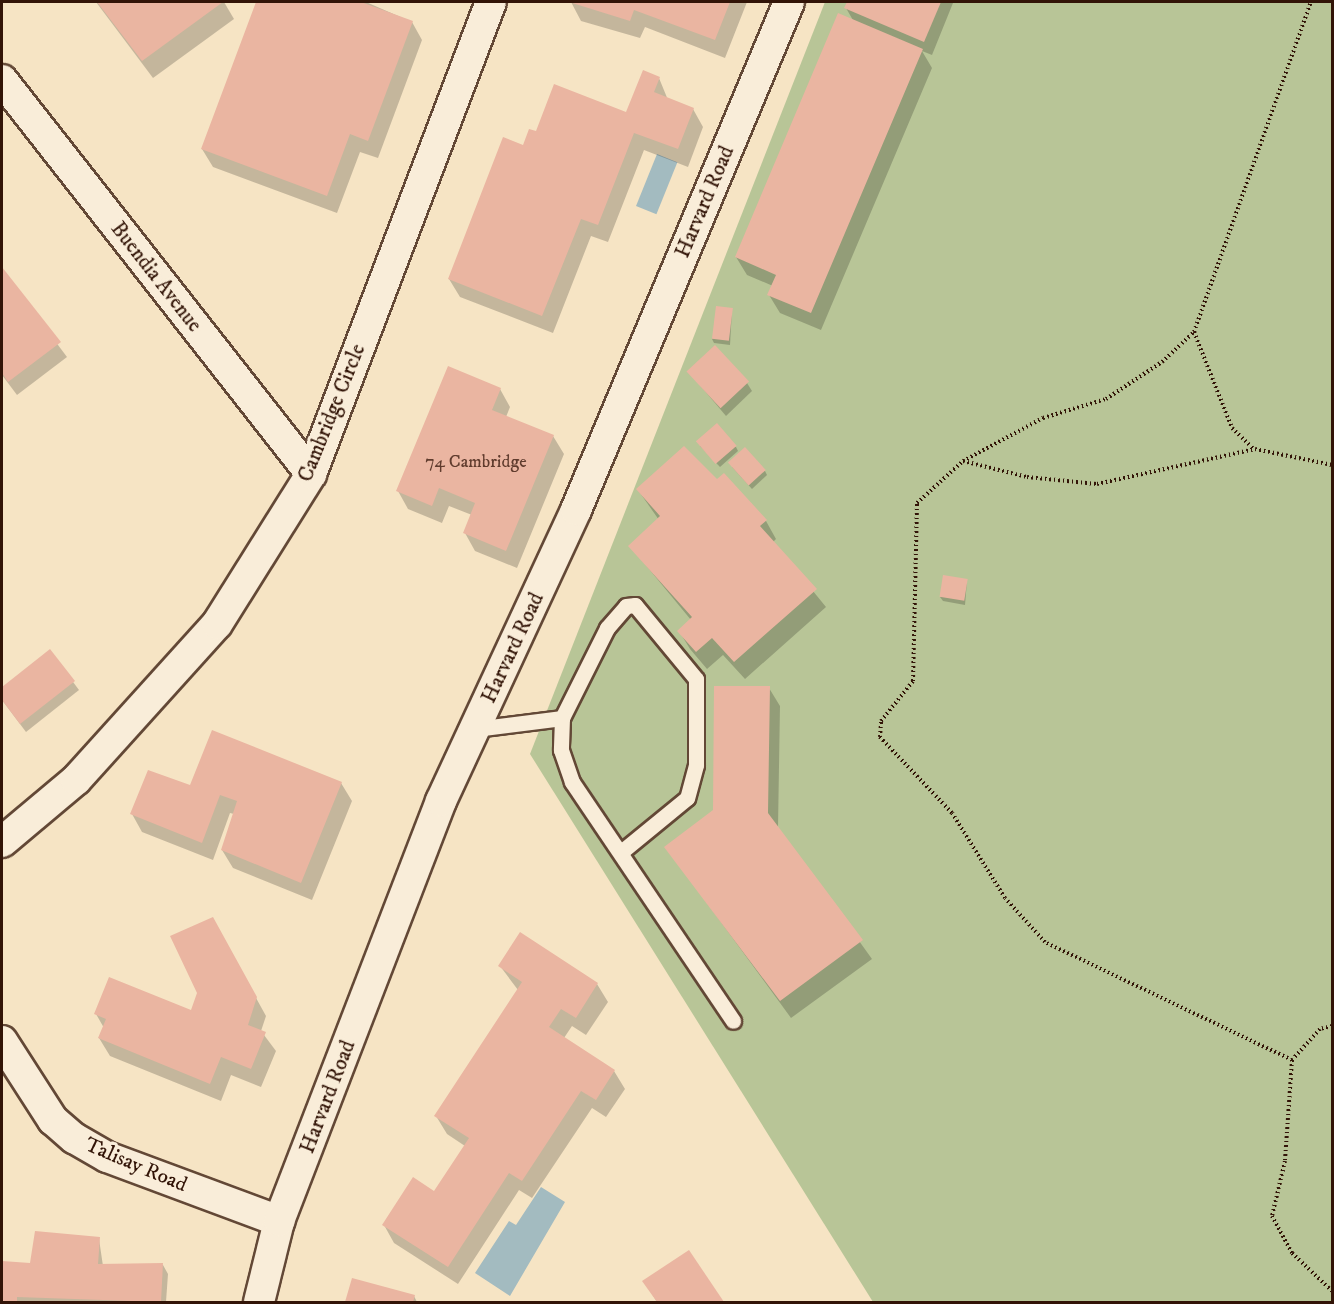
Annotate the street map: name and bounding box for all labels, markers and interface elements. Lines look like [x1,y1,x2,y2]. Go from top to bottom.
street label: Harvard Road [670,142,740,262]
street label: Buendia Avenue [105,217,207,337]
street label: Cambridge Circle [293,340,371,486]
house number: 74 Cambridge [425,451,527,473]
street label: Harvard Road [476,589,550,707]
street label: Harvard Road [295,1037,361,1157]
street label: Talisay Road [81,1132,191,1198]

